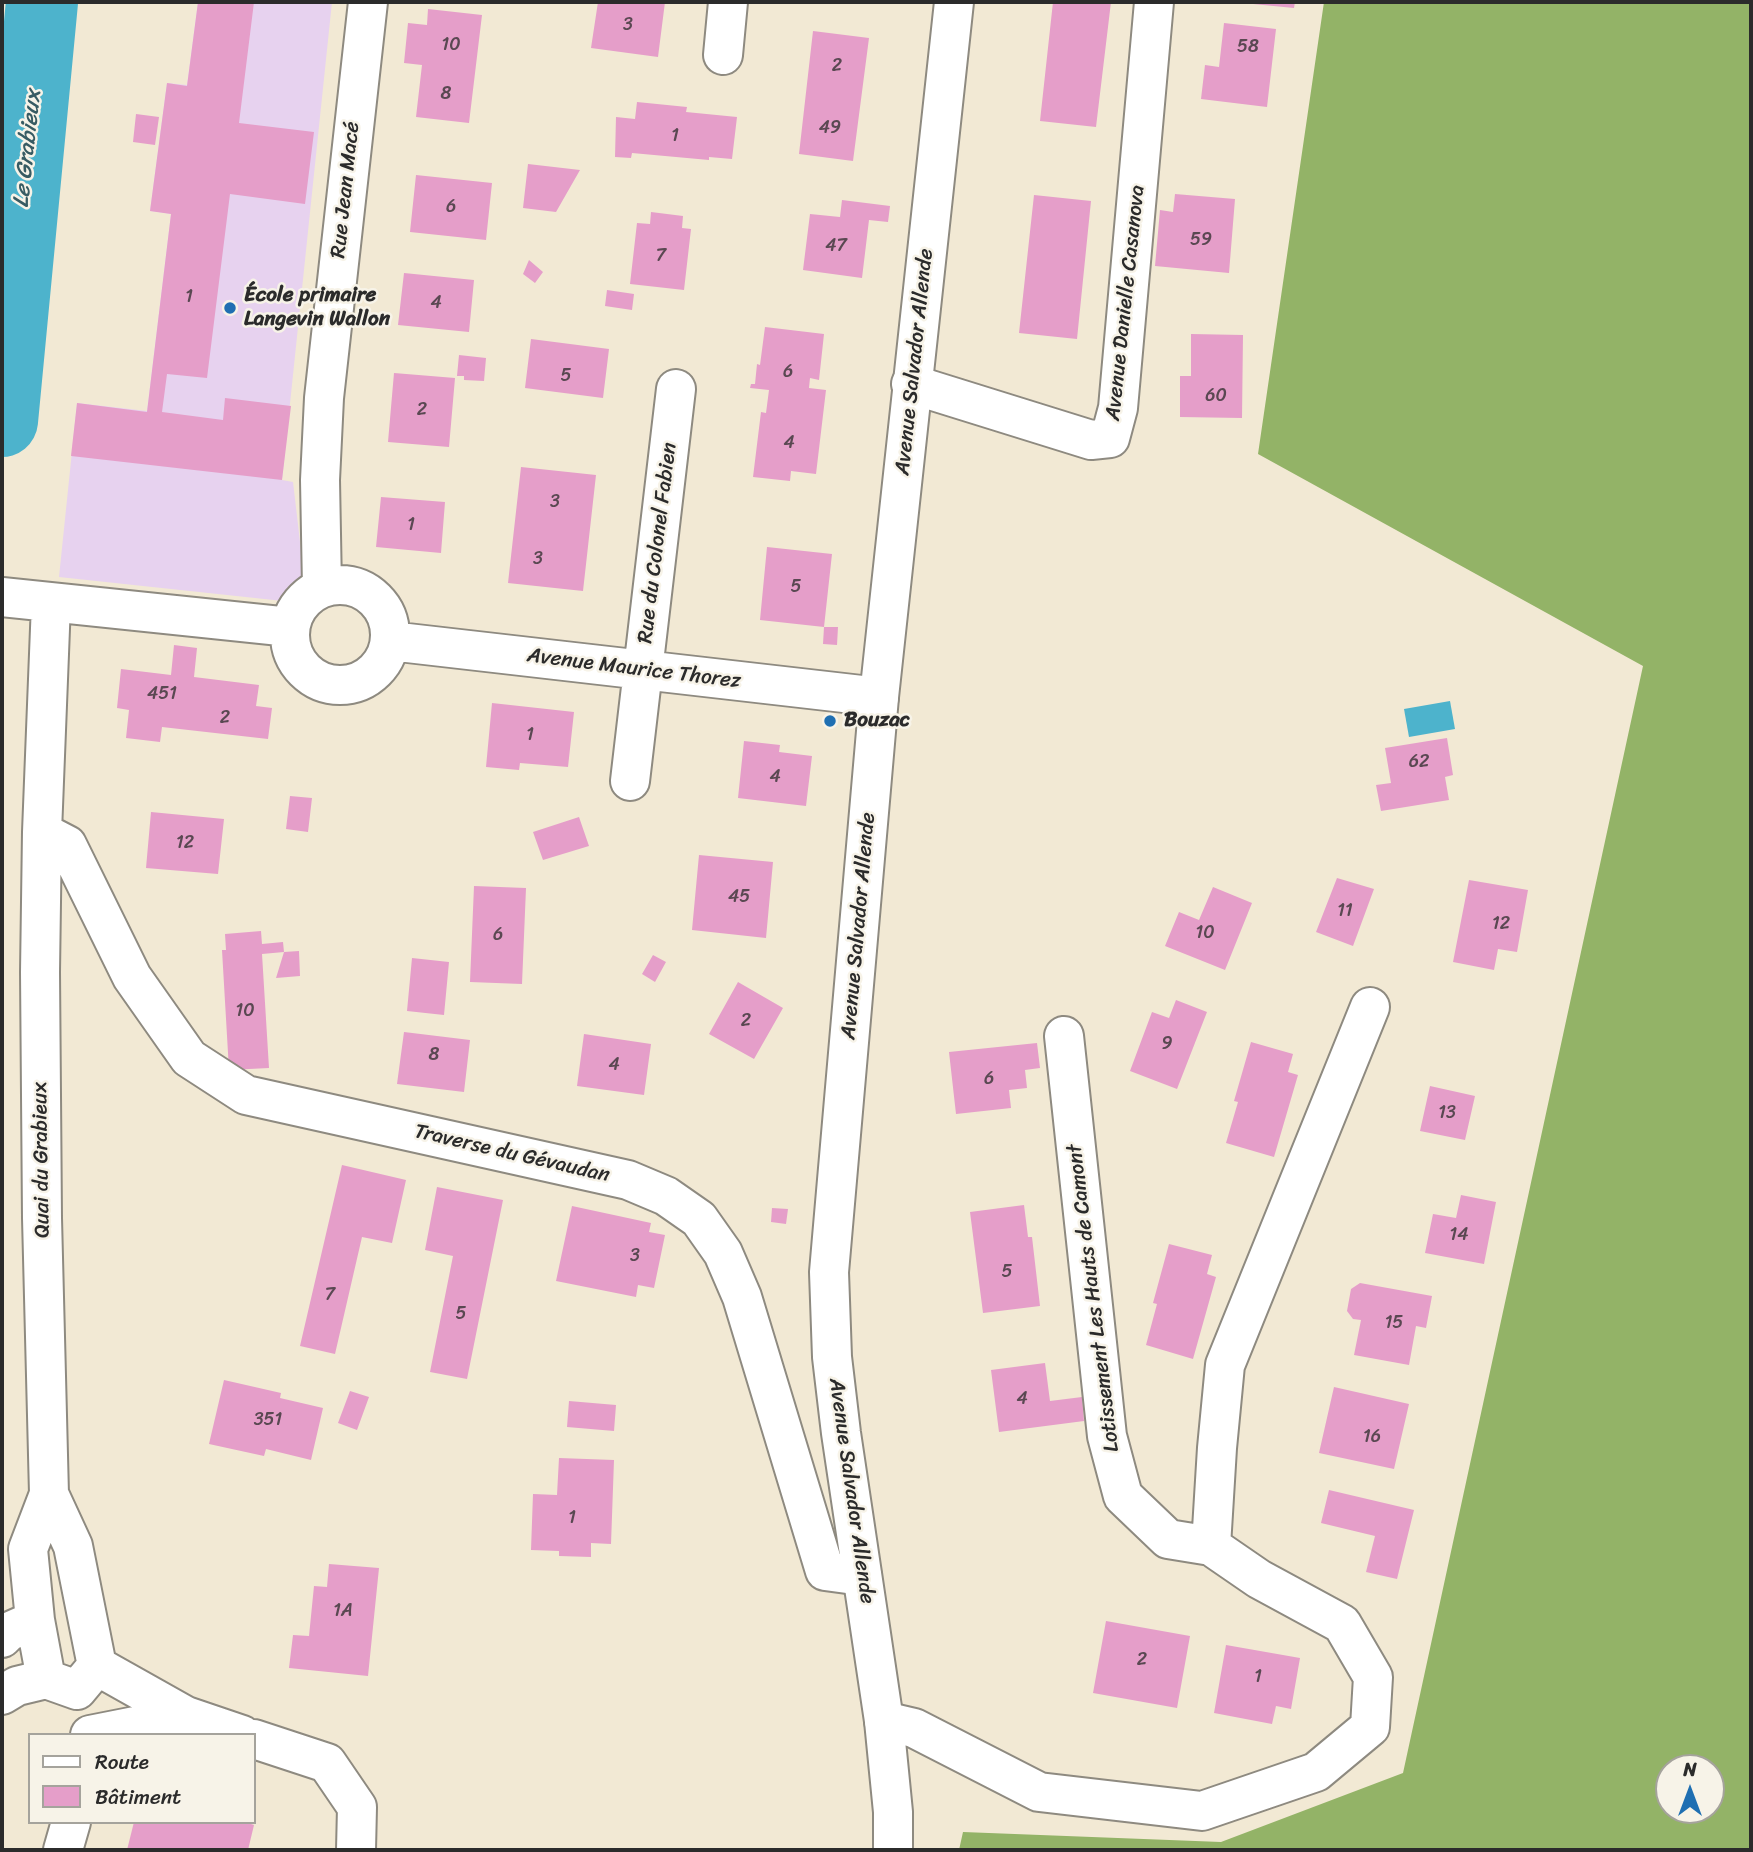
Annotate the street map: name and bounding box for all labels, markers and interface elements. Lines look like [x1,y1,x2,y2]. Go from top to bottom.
house number: 3 [623,14,633,36]
house number: 10 [441,34,461,56]
house number: 58 [1237,36,1259,58]
house number: 2 [832,55,842,77]
house number: 8 [441,83,451,105]
water label: Le Grabieux [8,89,48,209]
house number: 49 [819,117,841,139]
street label: Rue Jean Macé [326,120,366,260]
house number: 1 [671,125,679,147]
street label: Avenue Danielle Casanova [1101,184,1151,422]
house number: 6 [446,196,456,218]
house number: 59 [1190,229,1212,251]
house number: 47 [825,235,847,257]
house number: 7 [656,245,666,267]
street label: Avenue Salvador Allende [891,247,939,477]
place label: École primaire Langevin Wallon [244,283,390,333]
house number: 1 [185,286,193,308]
house number: 4 [430,292,442,314]
marker: École primaire Langevin Wallon [222,300,238,316]
house number: 6 [783,361,793,383]
house number: 5 [561,365,571,387]
house number: 60 [1205,385,1227,407]
house number: 2 [417,399,427,421]
house number: 4 [783,432,795,454]
street label: Rue du Colonel Fabien [633,441,683,645]
house number: 3 [550,491,560,513]
house number: 1 [407,514,415,536]
house number: 3 [533,548,543,570]
house number: 5 [791,576,801,598]
street label: Avenue Maurice Thorez [526,643,742,695]
house number: 451 [147,683,177,705]
house number: 2 [220,707,230,729]
place label: Bouzac [844,708,910,734]
marker: Bouzac [822,713,838,729]
house number: 1 [526,724,534,746]
house number: 62 [1409,751,1429,773]
house number: 4 [769,766,781,788]
street label: Avenue Salvador Allende [837,811,881,1041]
house number: 12 [176,832,194,854]
house number: 45 [728,886,750,908]
house number: 11 [1337,900,1353,922]
house number: 12 [1492,913,1510,935]
house number: 10 [1195,922,1215,944]
house number: 6 [493,924,503,946]
house number: 10 [235,1000,255,1022]
house number: 2 [741,1010,751,1032]
house number: 9 [1161,1033,1173,1055]
house number: 8 [429,1044,439,1066]
house number: 4 [608,1054,620,1076]
house number: 6 [984,1068,994,1090]
street label: Quai du Grabieux [28,1082,56,1238]
house number: 13 [1438,1102,1456,1124]
street label: Traverse du Gévaudan [412,1119,612,1189]
street label: Lotissement Les Hauts de Camont [1063,1143,1125,1453]
house number: 14 [1450,1224,1468,1246]
house number: 3 [630,1245,640,1267]
house number: 5 [1002,1261,1012,1283]
house number: 7 [325,1284,335,1306]
house number: 5 [456,1303,466,1325]
house number: 15 [1385,1312,1403,1334]
street label: Avenue Salvador Allende [823,1376,879,1606]
house number: 4 [1016,1388,1028,1410]
house number: 351 [254,1409,282,1431]
house number: 16 [1363,1426,1381,1448]
house number: 1 [568,1507,576,1529]
house number: 1A [333,1600,353,1622]
house number: 2 [1137,1649,1147,1671]
house number: 1 [1254,1666,1262,1688]
legend [28,1733,256,1824]
text: Route [95,1743,149,1781]
text: N [1683,1753,1697,1786]
north arrow [1655,1754,1725,1824]
text: Bâtiment [95,1778,181,1816]

